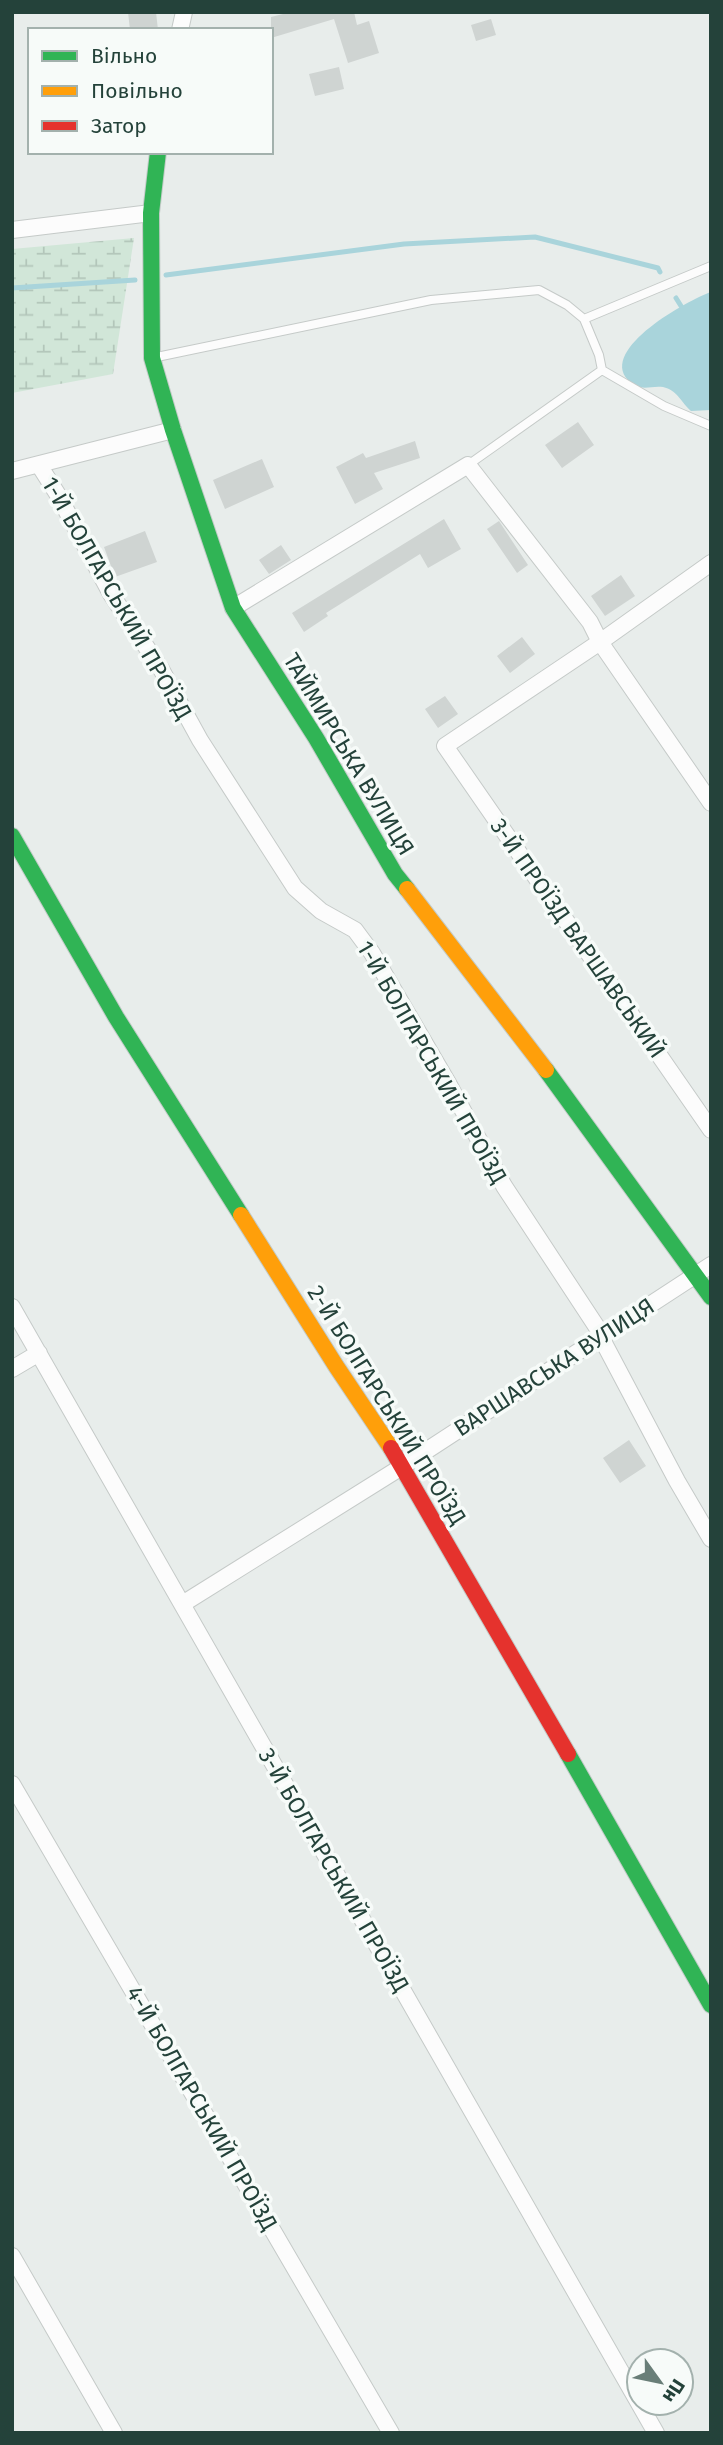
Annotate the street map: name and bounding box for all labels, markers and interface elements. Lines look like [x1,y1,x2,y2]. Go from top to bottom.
legend [28,28,273,154]
text: Вільно [91,43,157,69]
text: Повільно [91,78,183,104]
text: Затор [91,113,147,139]
street label: 1-Й БОЛГАРСЬКИЙ ПРОЇЗД [36,472,198,724]
street label: ТАЙМИРСЬКА ВУЛИЦЯ [278,648,420,860]
street label: 3-Й ПРОЇЗД ВАРШАВСЬКИЙ [484,813,672,1063]
street label: 1-Й БОЛГАРСЬКИЙ ПРОЇЗД [351,936,513,1188]
street label: 2-Й БОЛГАРСЬКИЙ ПРОЇЗД [302,1280,472,1530]
street label: ВАРШАВСЬКА ВУЛИЦЯ [449,1292,659,1442]
street label: 3-Й БОЛГАРСЬКИЙ ПРОЇЗД [253,1743,415,1997]
street label: 4-Й БОЛГАРСЬКИЙ ПРОЇЗД [120,1981,284,2235]
north arrow [625,2347,695,2417]
text: Пн [658,2375,690,2407]

